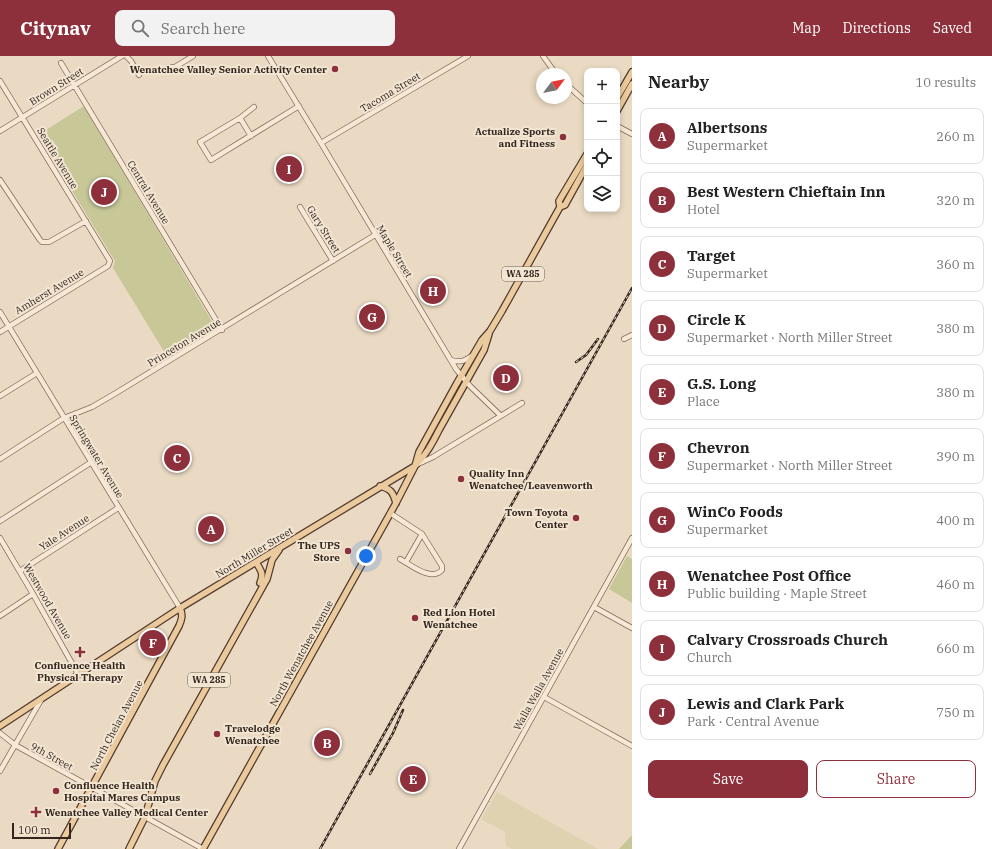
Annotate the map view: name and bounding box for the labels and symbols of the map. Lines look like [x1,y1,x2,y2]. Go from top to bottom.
place label: Wenatchee Valley Senior Activity Center [130,63,327,76]
street label: Brown Street [27,64,86,108]
marker: Wenatchee Valley Senior Activity Center [330,64,340,74]
north arrow [536,68,572,104]
street label: Tacoma Street [358,69,423,115]
street label: Seattle Avenue [34,125,81,191]
place label: Actualize Sports and Fitness [475,125,555,150]
marker: Actualize Sports and Fitness [558,132,568,142]
pin: I [276,154,302,184]
street label: Central Avenue [124,158,173,226]
pin: J [91,177,117,207]
street label: Gary Street [304,203,343,256]
street label: Maple Street [374,223,416,280]
street label: Amherst Avenue [12,266,86,317]
road number: WA 285 [502,267,544,281]
pin: H [420,276,446,306]
pin: G [359,302,385,332]
street label: Princeton Avenue [145,315,223,370]
pin: D [493,363,519,393]
street label: Springwater Avenue [66,412,127,500]
pin: C [164,443,190,473]
place label: Quality Inn Wenatchee/Leavenworth [469,467,593,492]
marker: Quality Inn Wenatchee/Leavenworth [456,474,466,484]
place label: Town Toyota Center [505,506,568,531]
street label: Yale Avenue [37,511,92,553]
marker: Town Toyota Center [571,513,581,523]
pin: A [198,514,224,544]
street label: North Miller Street [213,524,296,581]
place label: The UPS Store [298,539,340,564]
marker: The UPS Store [343,546,353,556]
your location [356,546,376,566]
street label: Westwood Avenue [21,561,75,642]
street label: North Wenatchee Avenue [267,598,336,709]
place label: Red Lion Hotel Wenatchee [423,606,495,631]
marker: Red Lion Hotel Wenatchee [410,613,420,623]
pin: F [140,628,166,658]
marker: Confluence Health Physical Therapy [74,646,86,658]
street label: Walla Walla Avenue [511,646,566,733]
place label: Confluence Health Physical Therapy [35,659,126,684]
road number: WA 285 [188,673,230,687]
street label: North Chelan Avenue [87,678,146,773]
place label: Travelodge Wenatchee [225,722,281,747]
pin: B [314,728,340,758]
marker: Travelodge Wenatchee [212,729,222,739]
street label: 9th Street [28,740,76,774]
pin: E [400,764,426,794]
place label: Confluence Health Hospital Mares Campus [64,779,180,804]
marker: Confluence Health Hospital Mares Campus [51,786,61,796]
marker: Wenatchee Valley Medical Center [30,806,42,818]
place label: Wenatchee Valley Medical Center [45,806,208,819]
scale bar [12,821,71,840]

